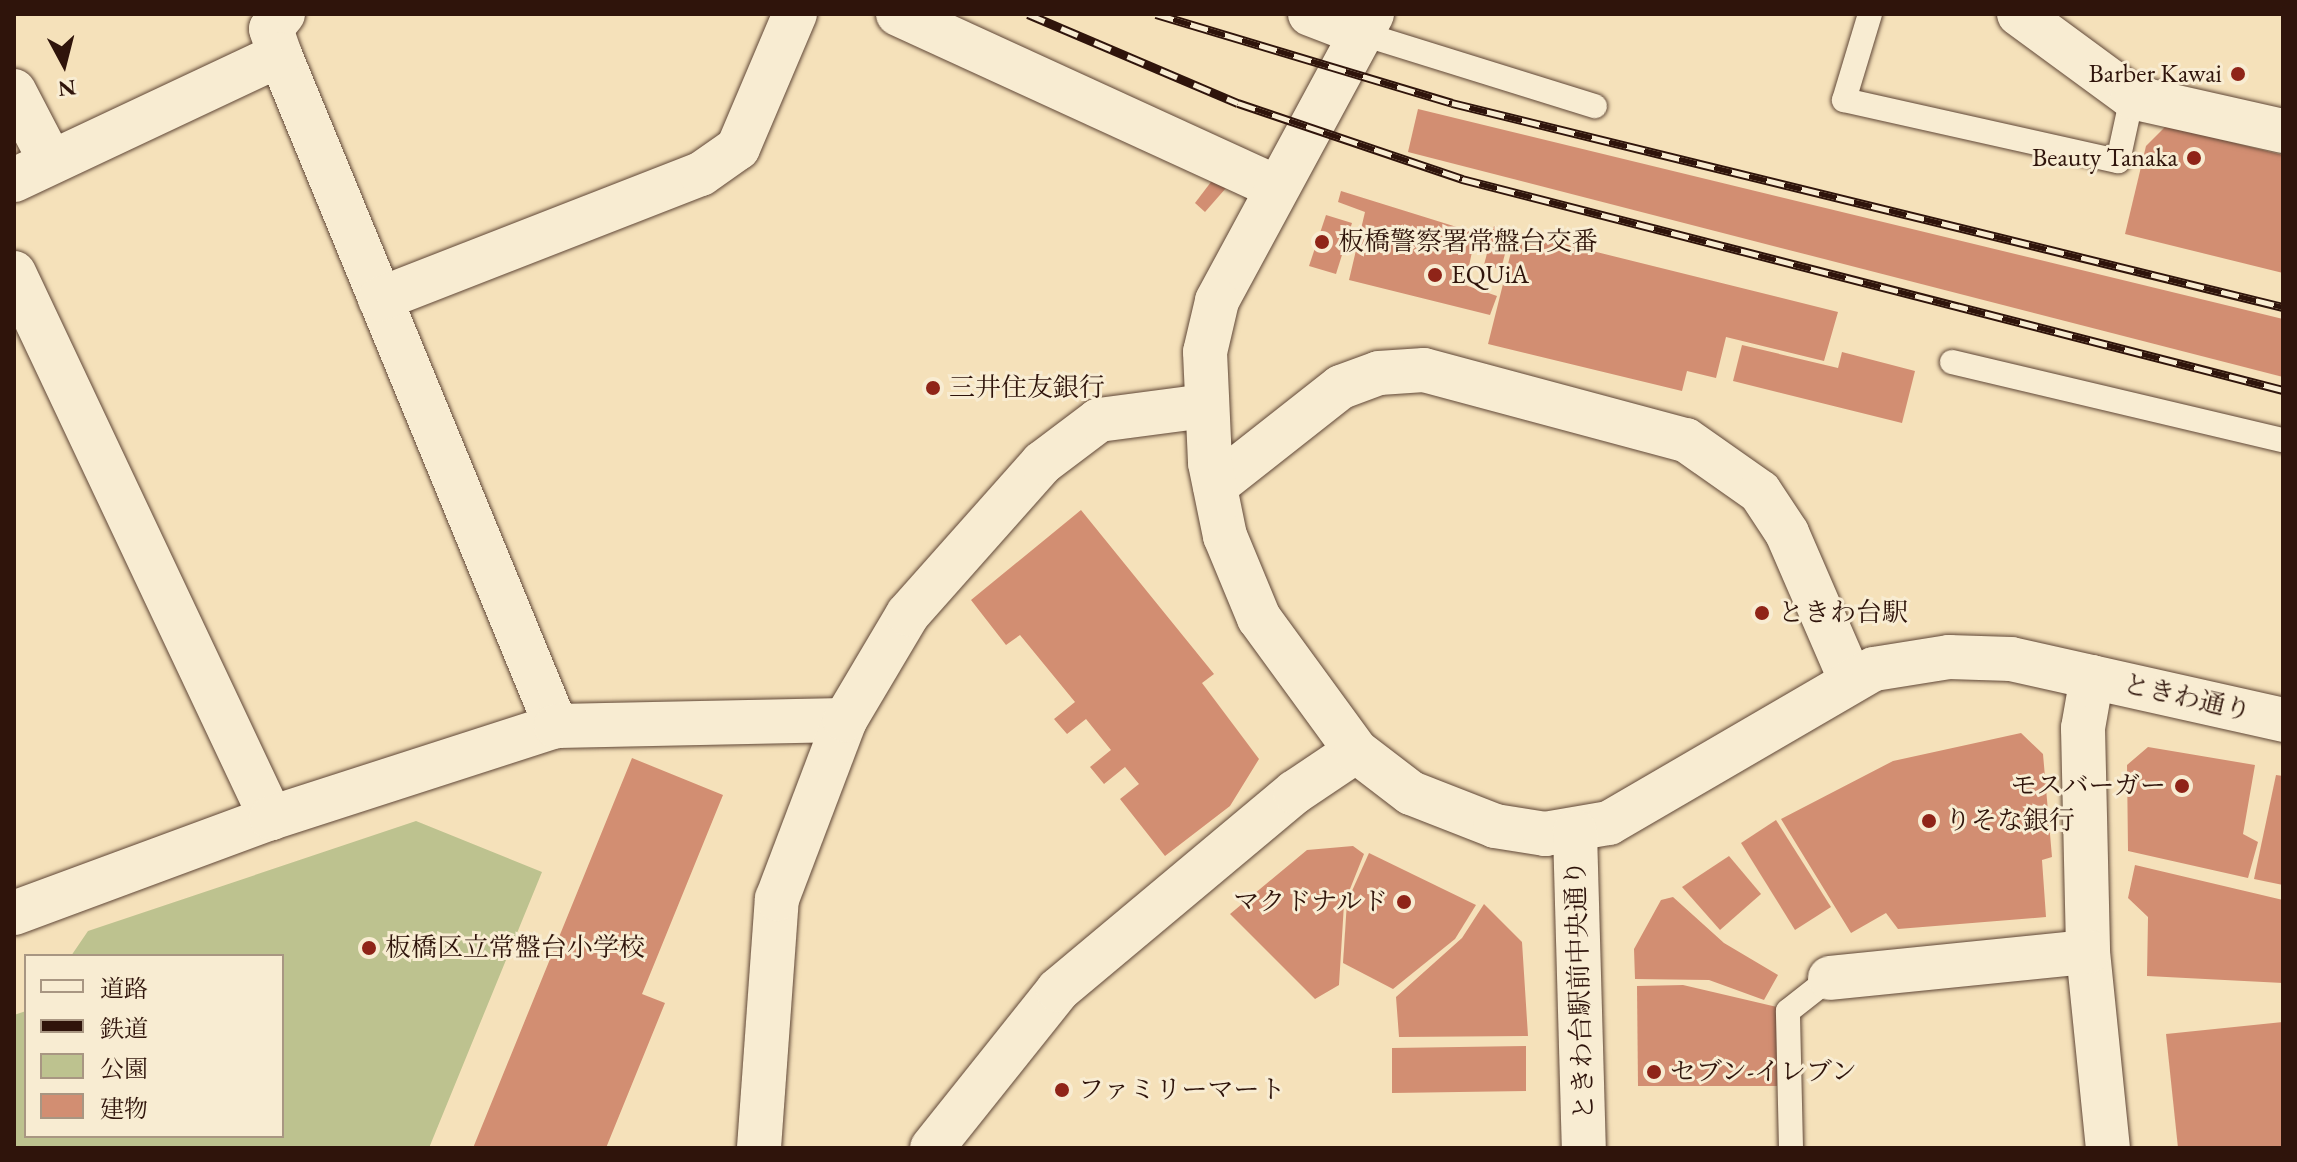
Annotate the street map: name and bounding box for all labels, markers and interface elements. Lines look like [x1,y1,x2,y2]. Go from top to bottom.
north arrow [24,24,104,104]
place label: Barber Kawai [2089,58,2222,90]
marker: Barber Kawai [2229,65,2247,83]
text: N [56,73,78,104]
place label: Beauty Tanaka [2032,142,2178,174]
marker: Beauty Tanaka [2185,149,2203,167]
place label: 板橋警察署常盤台交番 [1338,226,1598,258]
marker: 板橋警察署常盤台交番 [1313,233,1331,251]
place label: EQUiA [1451,259,1529,291]
marker: EQUiA [1426,266,1444,284]
place label: 三井住友銀行 [949,372,1105,404]
marker: 三井住友銀行 [924,379,942,397]
place label: ときわ台駅 [1778,597,1908,629]
marker: ときわ台駅 [1753,604,1771,622]
street label: ときわ通り [2120,668,2254,728]
place label: モスバーガー [2010,770,2166,802]
marker: モスバーガー [2173,777,2191,795]
place label: りそな銀行 [1945,805,2075,837]
marker: りそな銀行 [1920,812,1938,830]
street label: ときわ台駅前中央通り [1560,860,1600,1120]
place label: マクドナルド [1232,886,1388,918]
marker: マクドナルド [1395,893,1413,911]
place label: 板橋区立常盤台小学校 [385,932,645,964]
marker: 板橋区立常盤台小学校 [360,939,378,957]
legend [24,954,284,1138]
text: 道路 [100,973,148,1004]
text: 鉄道 [100,1013,148,1044]
text: 公園 [100,1053,148,1084]
place label: セブン-イレブン [1670,1056,1859,1088]
marker: セブン-イレブン [1645,1063,1663,1081]
place label: ファミリーマート [1078,1074,1286,1106]
marker: ファミリーマート [1053,1081,1071,1099]
text: 建物 [100,1093,148,1124]

